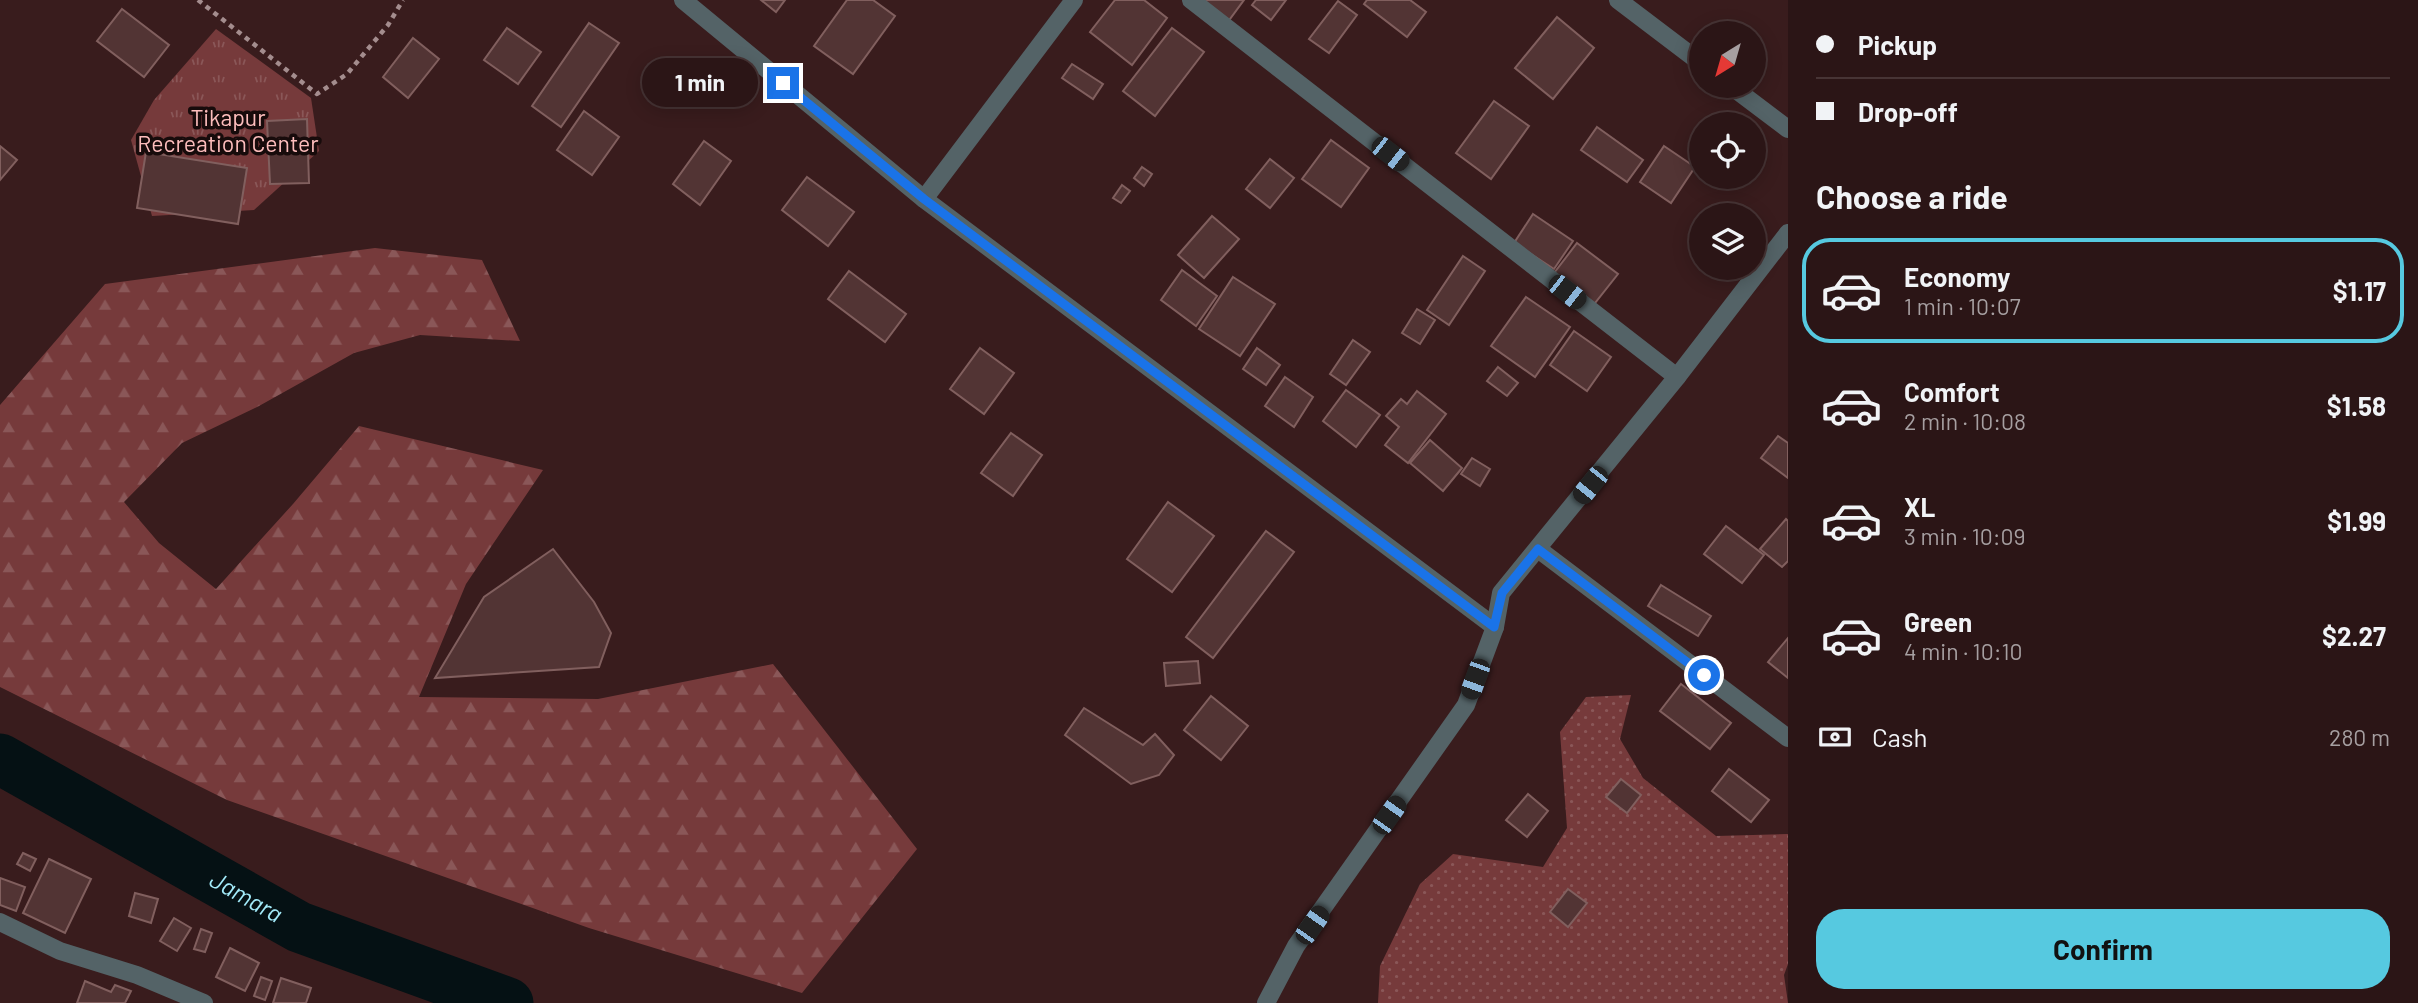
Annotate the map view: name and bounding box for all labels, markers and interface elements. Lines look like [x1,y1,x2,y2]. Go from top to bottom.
north arrow [1689,21,1766,98]
map controls [1689,21,1766,280]
text: Pickup [1858,29,1937,60]
callout: 1 min [643,58,758,108]
route end [767,67,799,99]
text: 1 min [675,68,725,96]
text: Drop-off [1858,96,1958,127]
park label: Tikapur Recreation Center [137,103,319,157]
button: locate [1689,112,1766,189]
car [1367,133,1414,175]
text: Choose a ride [1816,177,2008,215]
button: layers [1689,203,1766,280]
icon: car [1820,259,1883,322]
text: Economy [1904,261,2010,292]
car [1544,271,1591,313]
text: $1.17 [2333,275,2386,306]
text: 1 min · 10:07 [1904,292,2021,320]
icon: car [1820,374,1883,437]
text: Comfort [1904,376,2000,407]
text: $1.58 [2327,390,2386,421]
text: 2 min · 10:08 [1904,407,2026,435]
car [1569,462,1612,508]
icon: car [1820,489,1883,552]
text: XL [1904,491,1935,522]
text: $1.99 [2327,505,2386,536]
text: 3 min · 10:09 [1904,522,2026,550]
icon: car [1820,604,1883,667]
text: Green [1904,606,1972,637]
text: $2.27 [2322,620,2386,651]
text: 4 min · 10:10 [1904,637,2022,665]
car [1458,656,1493,702]
route start [1688,659,1720,691]
icon: cash [1816,718,1854,756]
text: Cash [1872,721,1927,752]
text: 280 m [2329,723,2390,751]
car [1369,792,1410,838]
water label: Jamara [205,864,288,928]
car [1292,902,1333,948]
button: Confirm [1816,909,2390,989]

